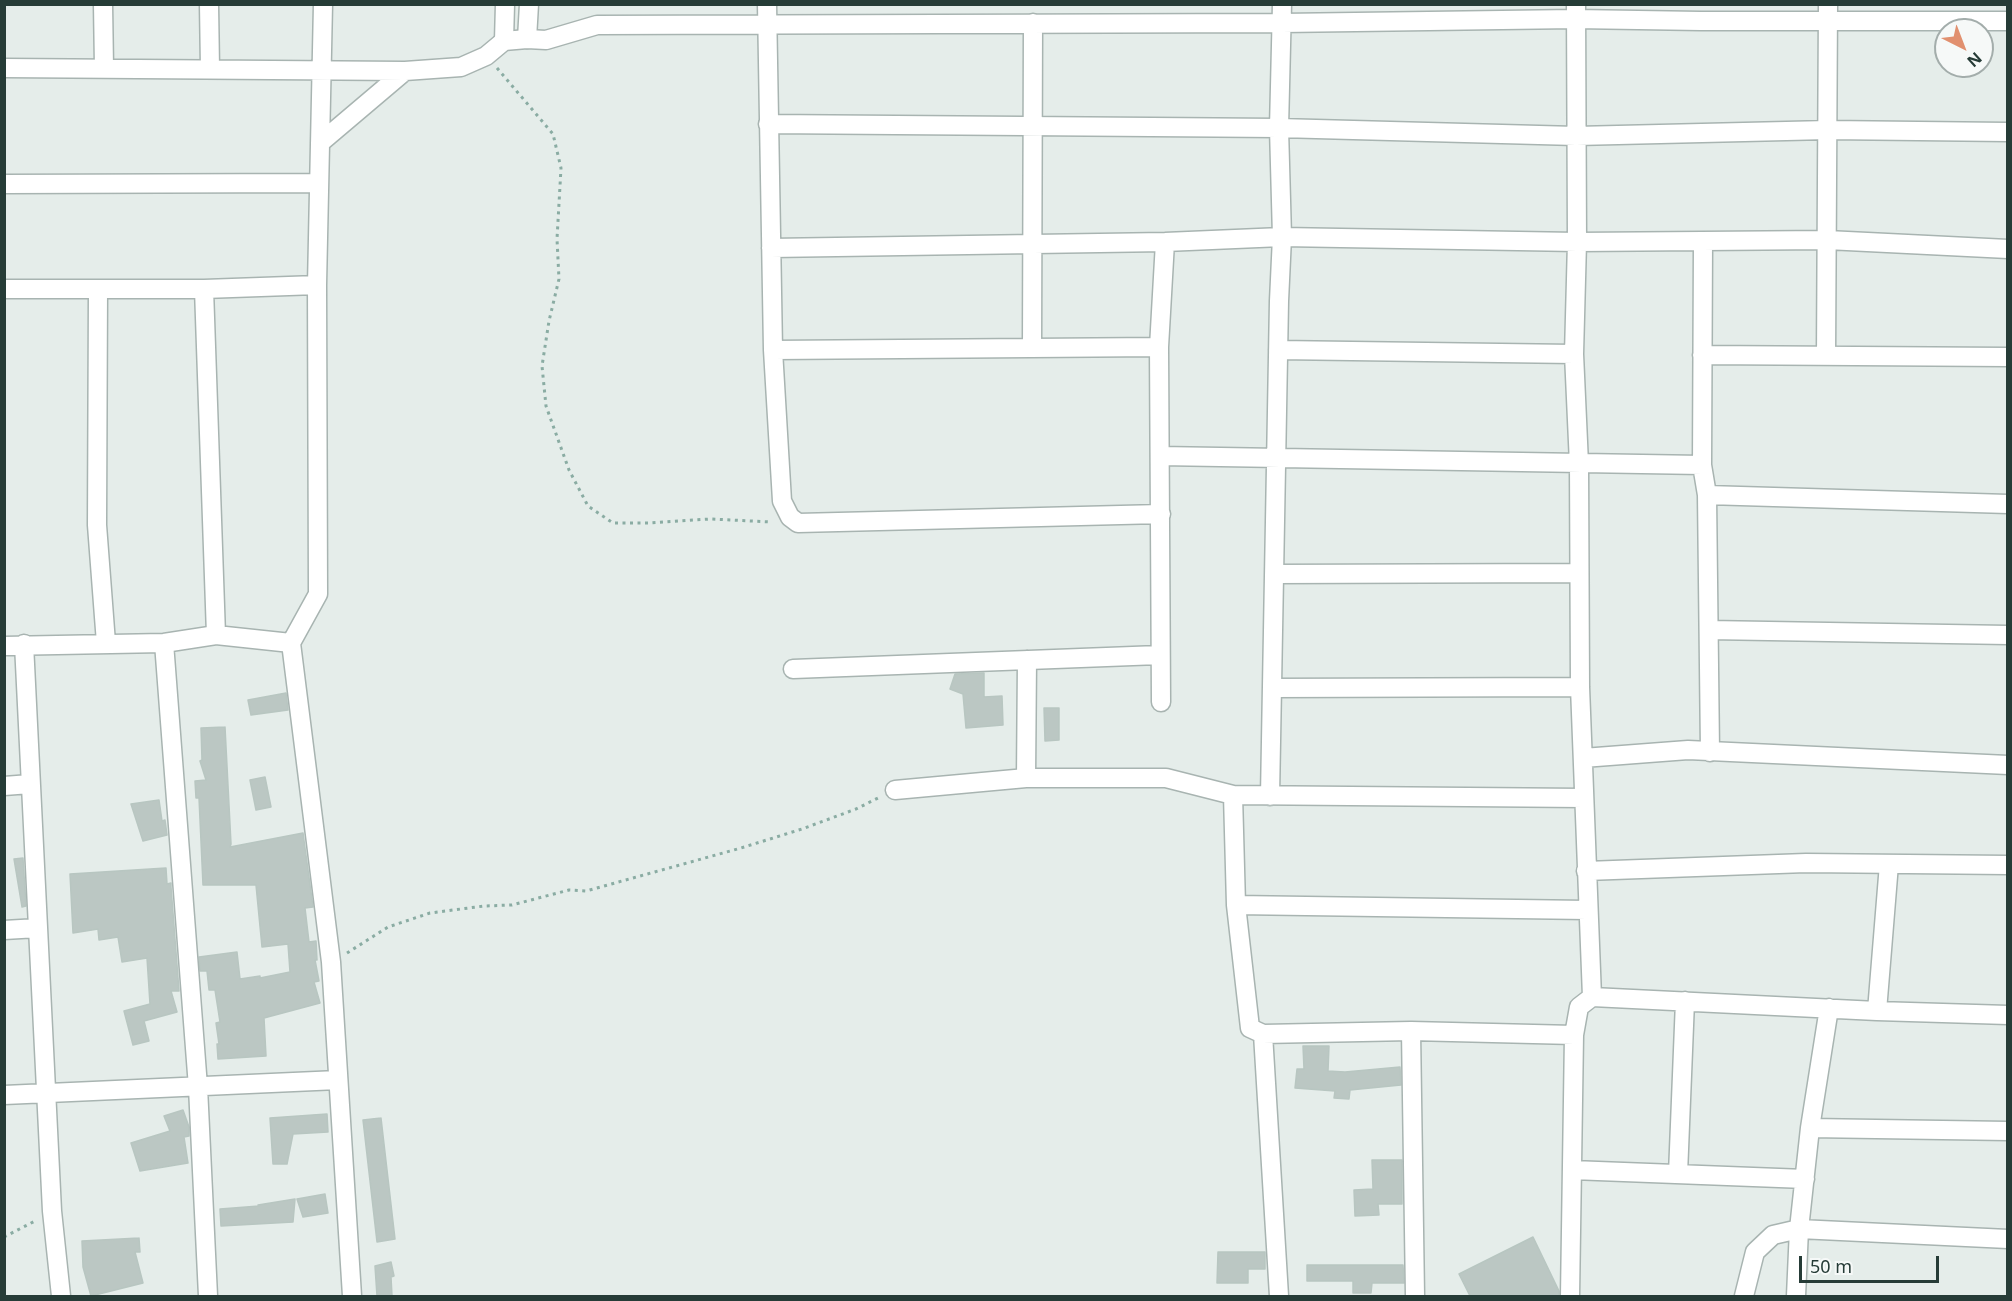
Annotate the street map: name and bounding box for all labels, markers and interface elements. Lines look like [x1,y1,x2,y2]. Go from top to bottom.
north arrow [1934,18,1994,78]
text: N [1963,47,1987,72]
scale bar [1802,1244,1942,1282]
text: 50 m [1810,1254,1852,1278]

